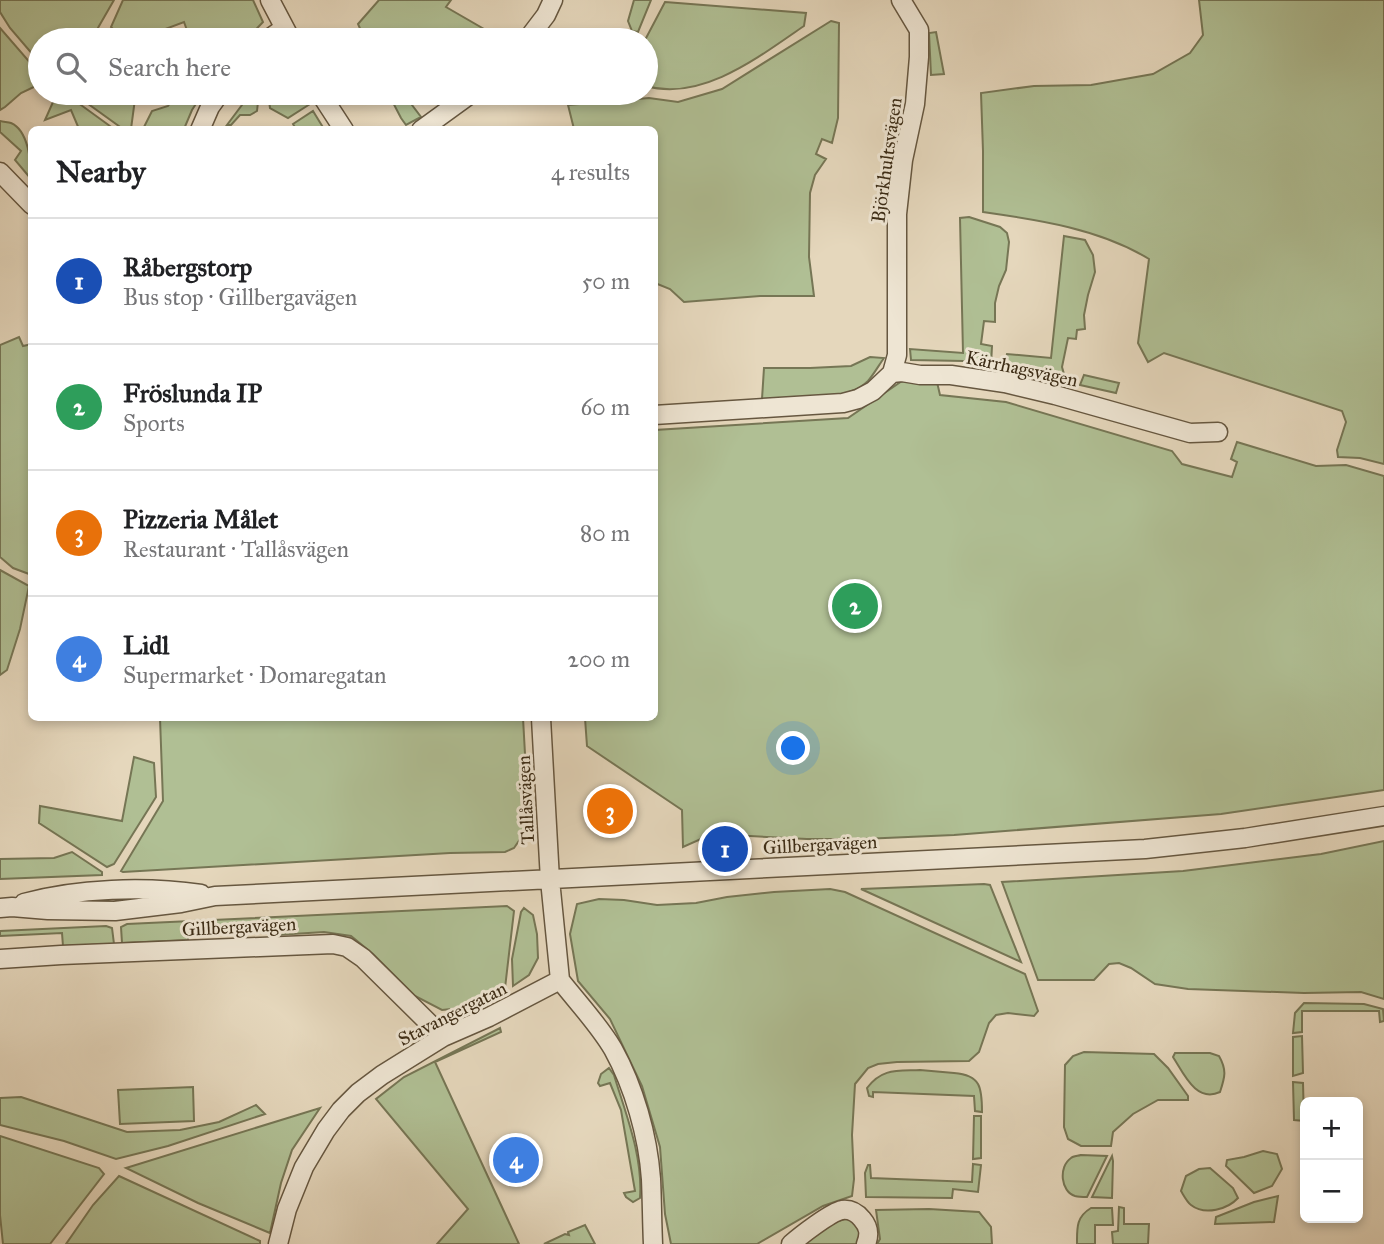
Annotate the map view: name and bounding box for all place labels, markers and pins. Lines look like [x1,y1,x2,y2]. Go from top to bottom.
pin: 2 [832,580,878,632]
pin: 3 [587,785,633,837]
pin: 1 [702,823,748,875]
pin: 4 [493,1134,539,1186]

